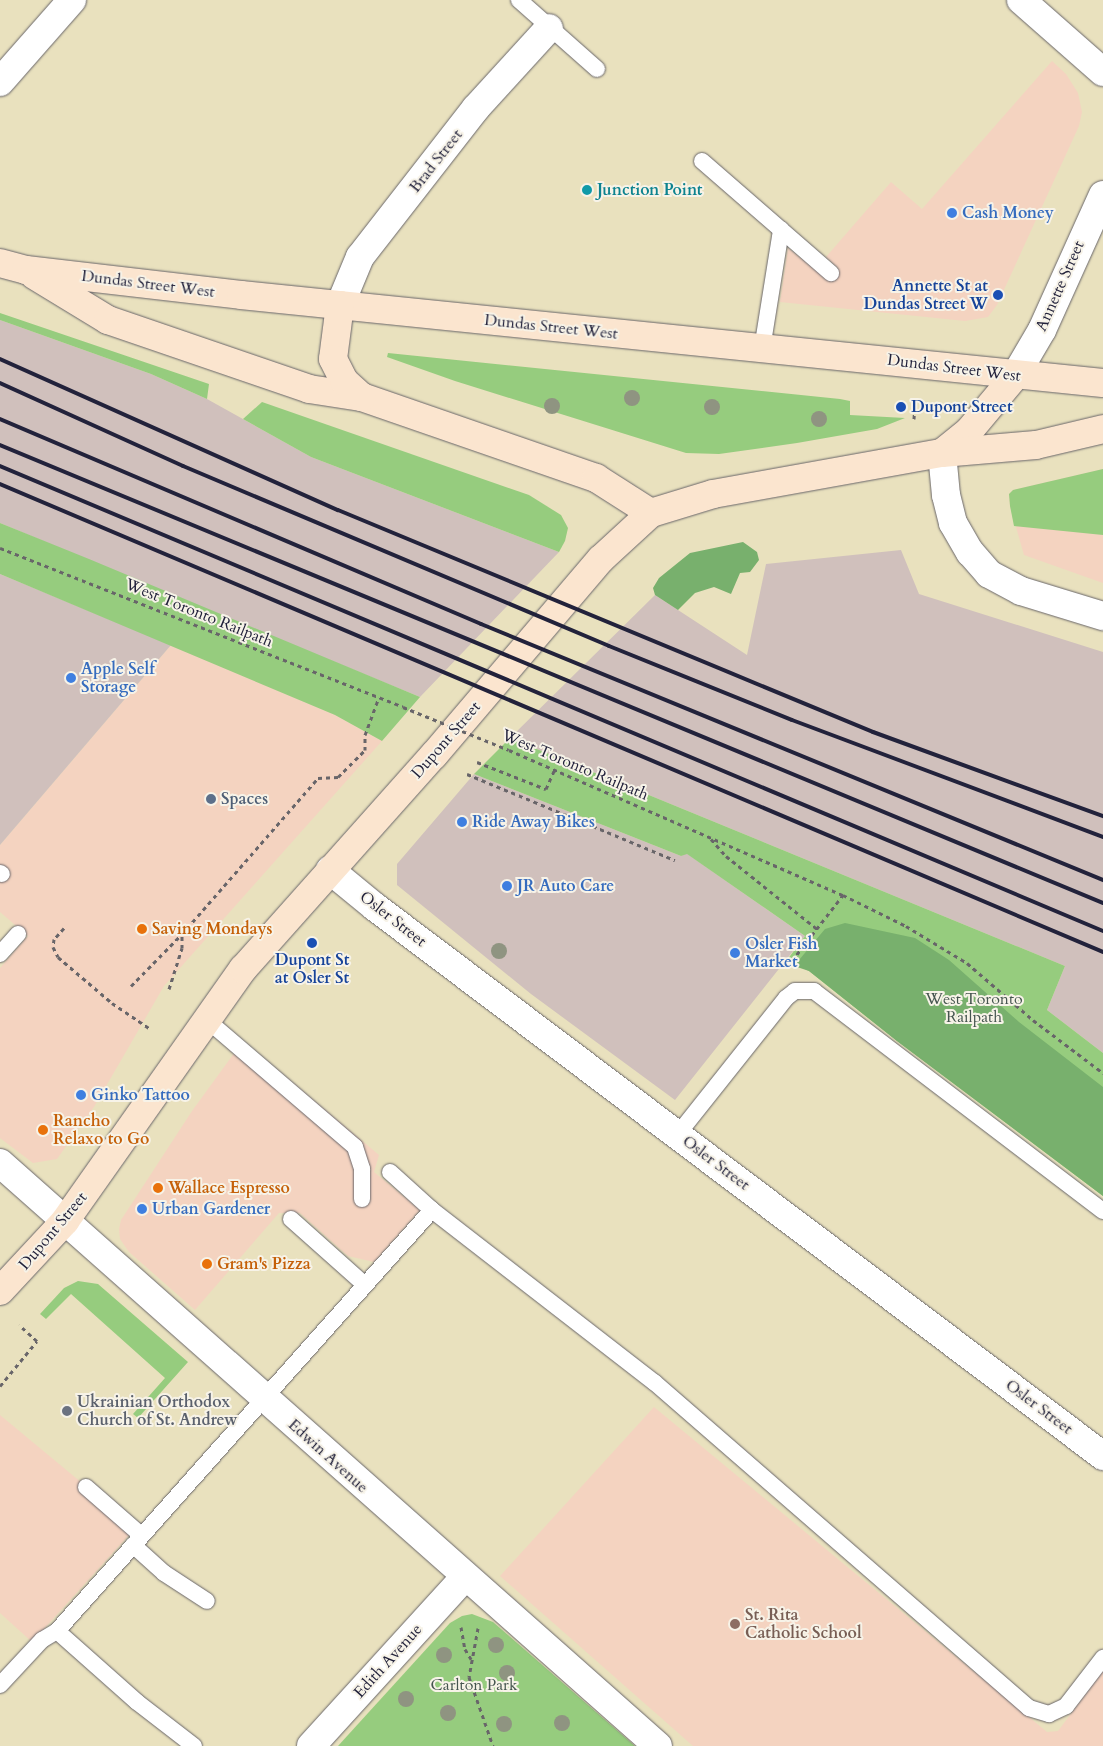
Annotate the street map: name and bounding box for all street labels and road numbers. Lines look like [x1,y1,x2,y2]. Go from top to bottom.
street label: Brad Street [405,126,467,196]
street label: Annette Street [1032,238,1088,334]
street label: Dundas Street West [80,266,216,302]
street label: Dundas Street West [483,310,619,344]
street label: Dundas Street West [886,350,1022,386]
street label: West Toronto Railpath [122,575,276,651]
street label: Dupont Street [407,698,485,782]
street label: West Toronto Railpath [499,725,651,805]
street label: Osler Street [356,887,430,951]
street label: Osler Street [679,1132,753,1194]
street label: Dupont Street [15,1188,91,1274]
street label: Osler Street [1002,1376,1076,1438]
street label: Edwin Avenue [284,1415,372,1497]
street label: Edith Avenue [350,1620,426,1702]

